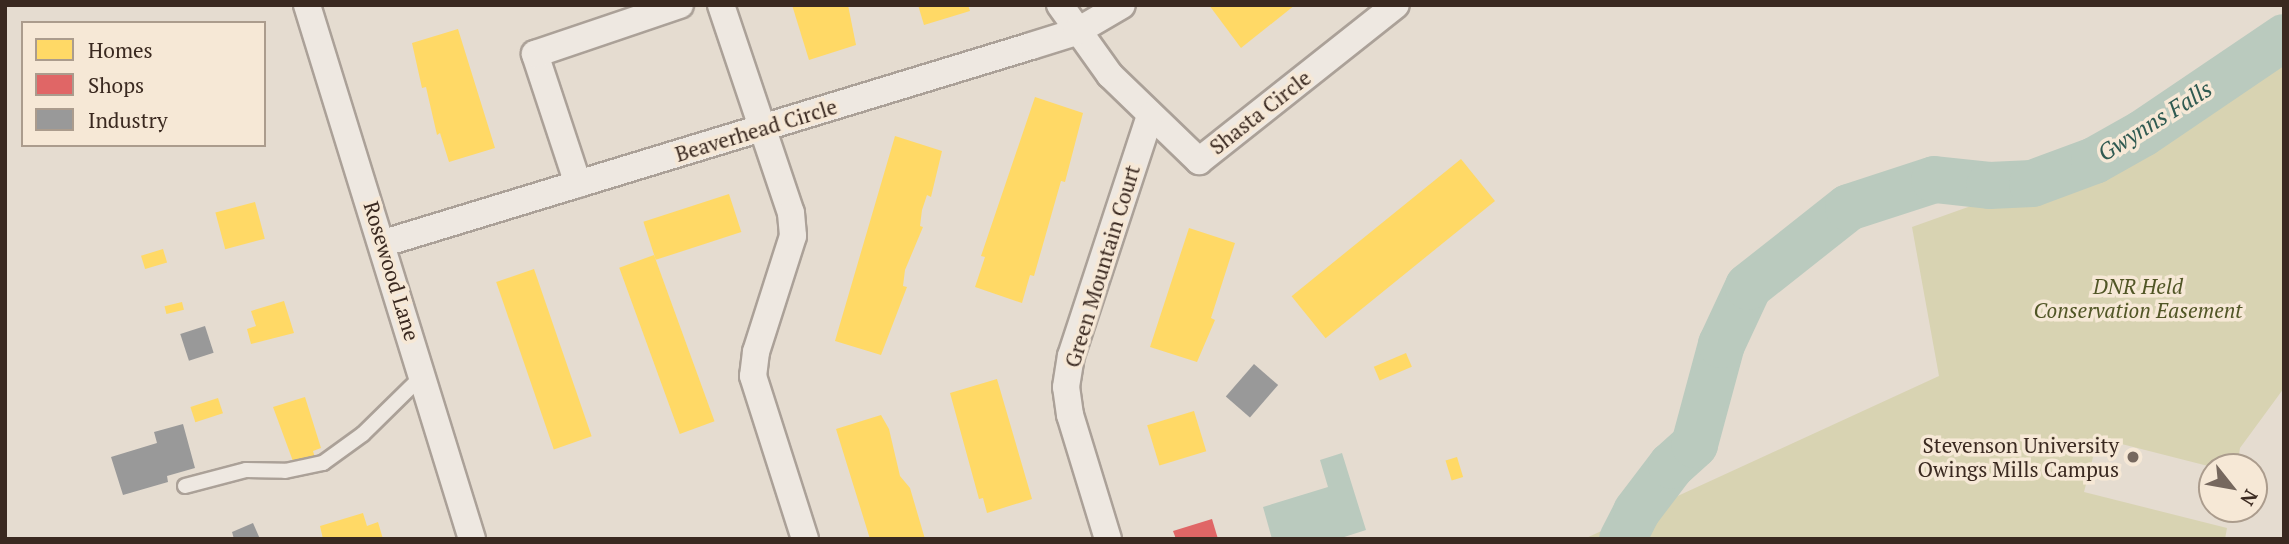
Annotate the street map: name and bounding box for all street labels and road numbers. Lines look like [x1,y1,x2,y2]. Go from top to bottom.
street label: Shasta Circle [1204,65,1316,159]
street label: Beaverhead Circle [672,93,840,167]
street label: Green Mountain Court [1059,162,1145,370]
street label: Rosewood Lane [359,198,425,344]

